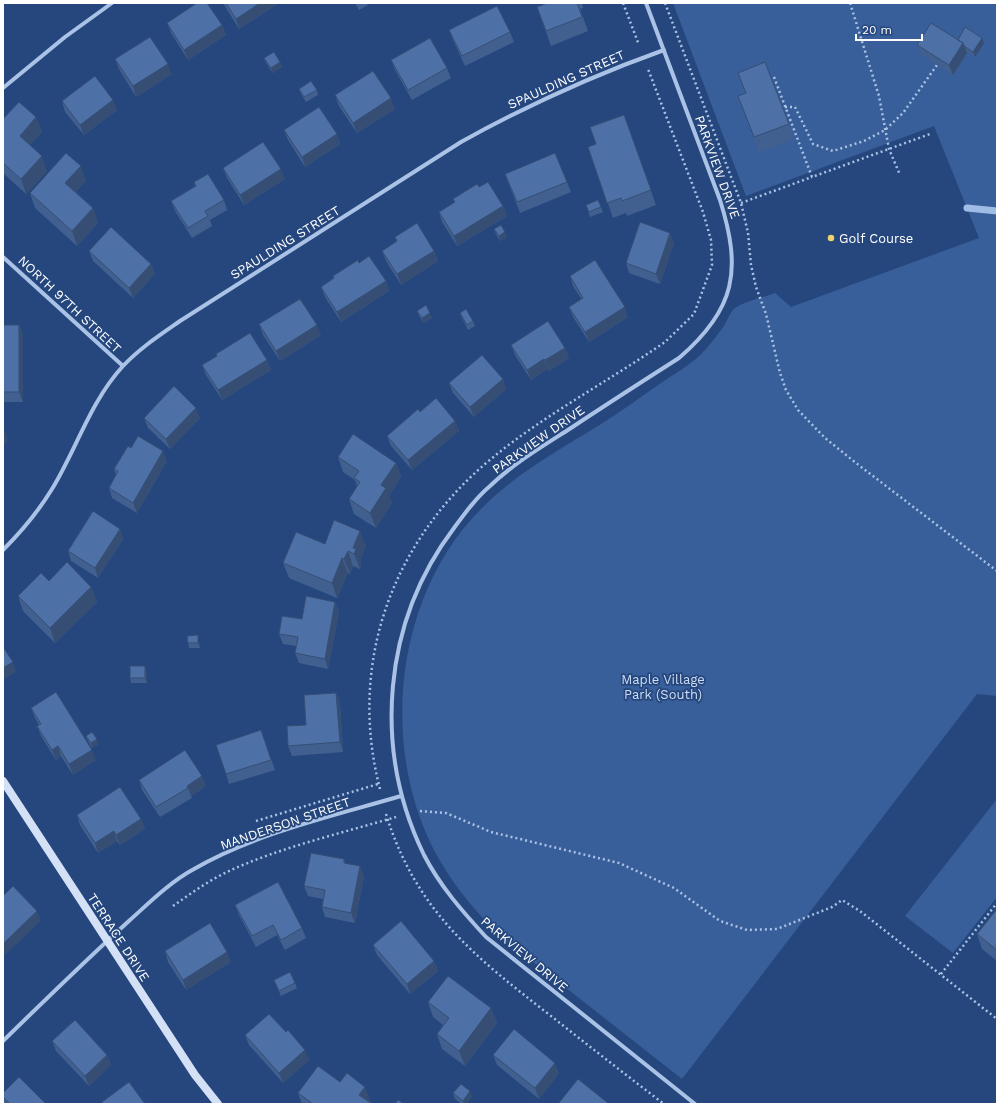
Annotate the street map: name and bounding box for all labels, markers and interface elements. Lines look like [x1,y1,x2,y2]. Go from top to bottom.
scale bar [856,16,922,42]
text: 20 m [862,23,892,37]
street label: SPAULDING STREET [505,47,627,112]
street label: PARKVIEW DRIVE [692,113,743,221]
street label: SPAULDING STREET [228,202,343,282]
place label: Golf Course [839,231,913,246]
marker: Golf Course [826,233,836,243]
street label: NORTH 97TH STREET [15,253,124,356]
street label: PARKVIEW DRIVE [489,402,587,477]
park label: Maple Village Park (South) [621,672,705,702]
street label: MANDERSON STREET [218,794,352,853]
street label: TERRACE DRIVE [85,890,153,984]
street label: PARKVIEW DRIVE [478,914,571,995]

